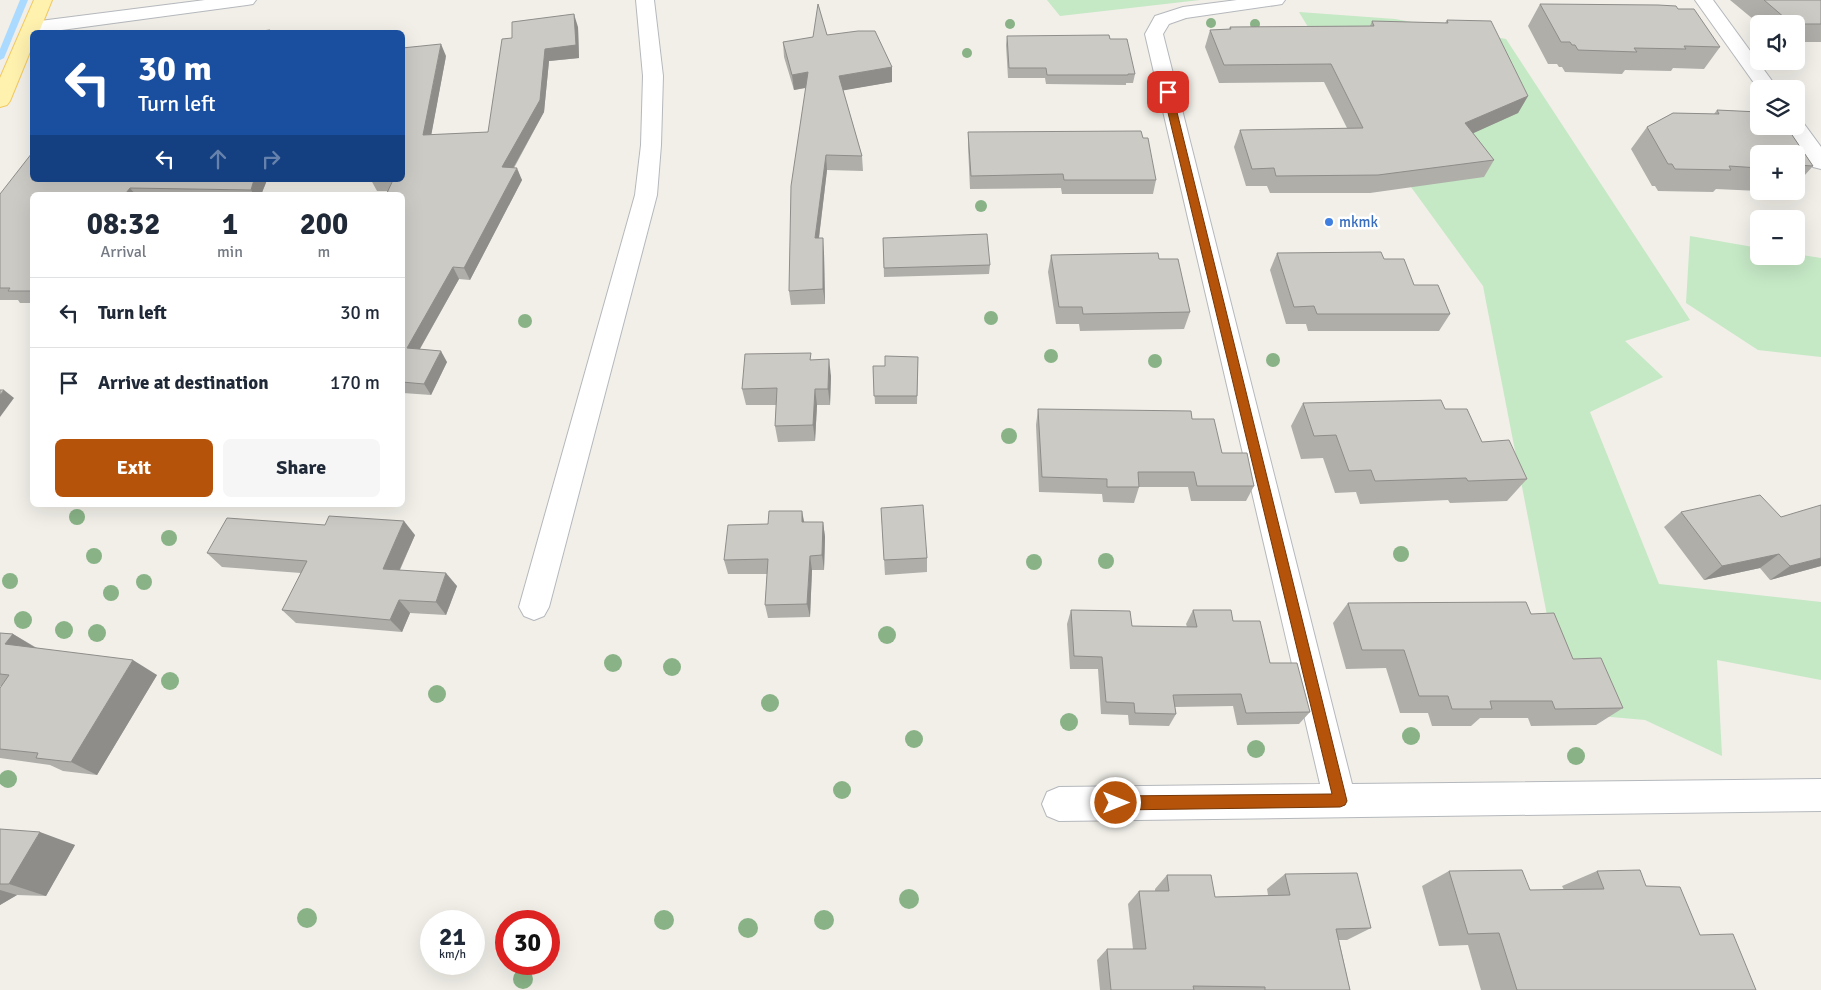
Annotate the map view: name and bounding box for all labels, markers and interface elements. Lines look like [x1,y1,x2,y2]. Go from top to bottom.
map controls [1750,15,1805,265]
button: sound [1750,15,1805,70]
text: 30 m [138,47,212,90]
icon: left [55,50,120,115]
pin [1147,71,1189,113]
icon: arrive [1154,78,1182,106]
button: layers [1750,80,1805,135]
text: Turn left [138,90,216,117]
icon: left [151,145,179,173]
icon: ahead [204,145,232,173]
icon: right [257,145,285,173]
button: + [1750,145,1805,200]
text: 08:32 [87,206,160,243]
text: 1 [222,206,238,243]
text: 200 [300,206,348,243]
button: − [1750,210,1805,265]
place label: mkmk [1339,213,1378,231]
marker: mkmk [1323,216,1335,228]
text: Arrival [100,242,147,262]
text: min [217,242,243,262]
text: m [318,242,330,262]
icon: left [55,299,83,327]
text: Turn left [98,301,167,325]
text: 30 m [340,301,380,325]
icon: arrive [55,369,83,397]
text: Arrive at destination [98,371,269,395]
text: 170 m [330,371,380,395]
button: Exit [55,439,213,497]
button: Share [223,439,380,497]
position arrow [1089,776,1141,828]
speed limit sign: 30 [495,910,560,975]
text: 21 [439,921,466,952]
text: km/h [439,947,466,962]

